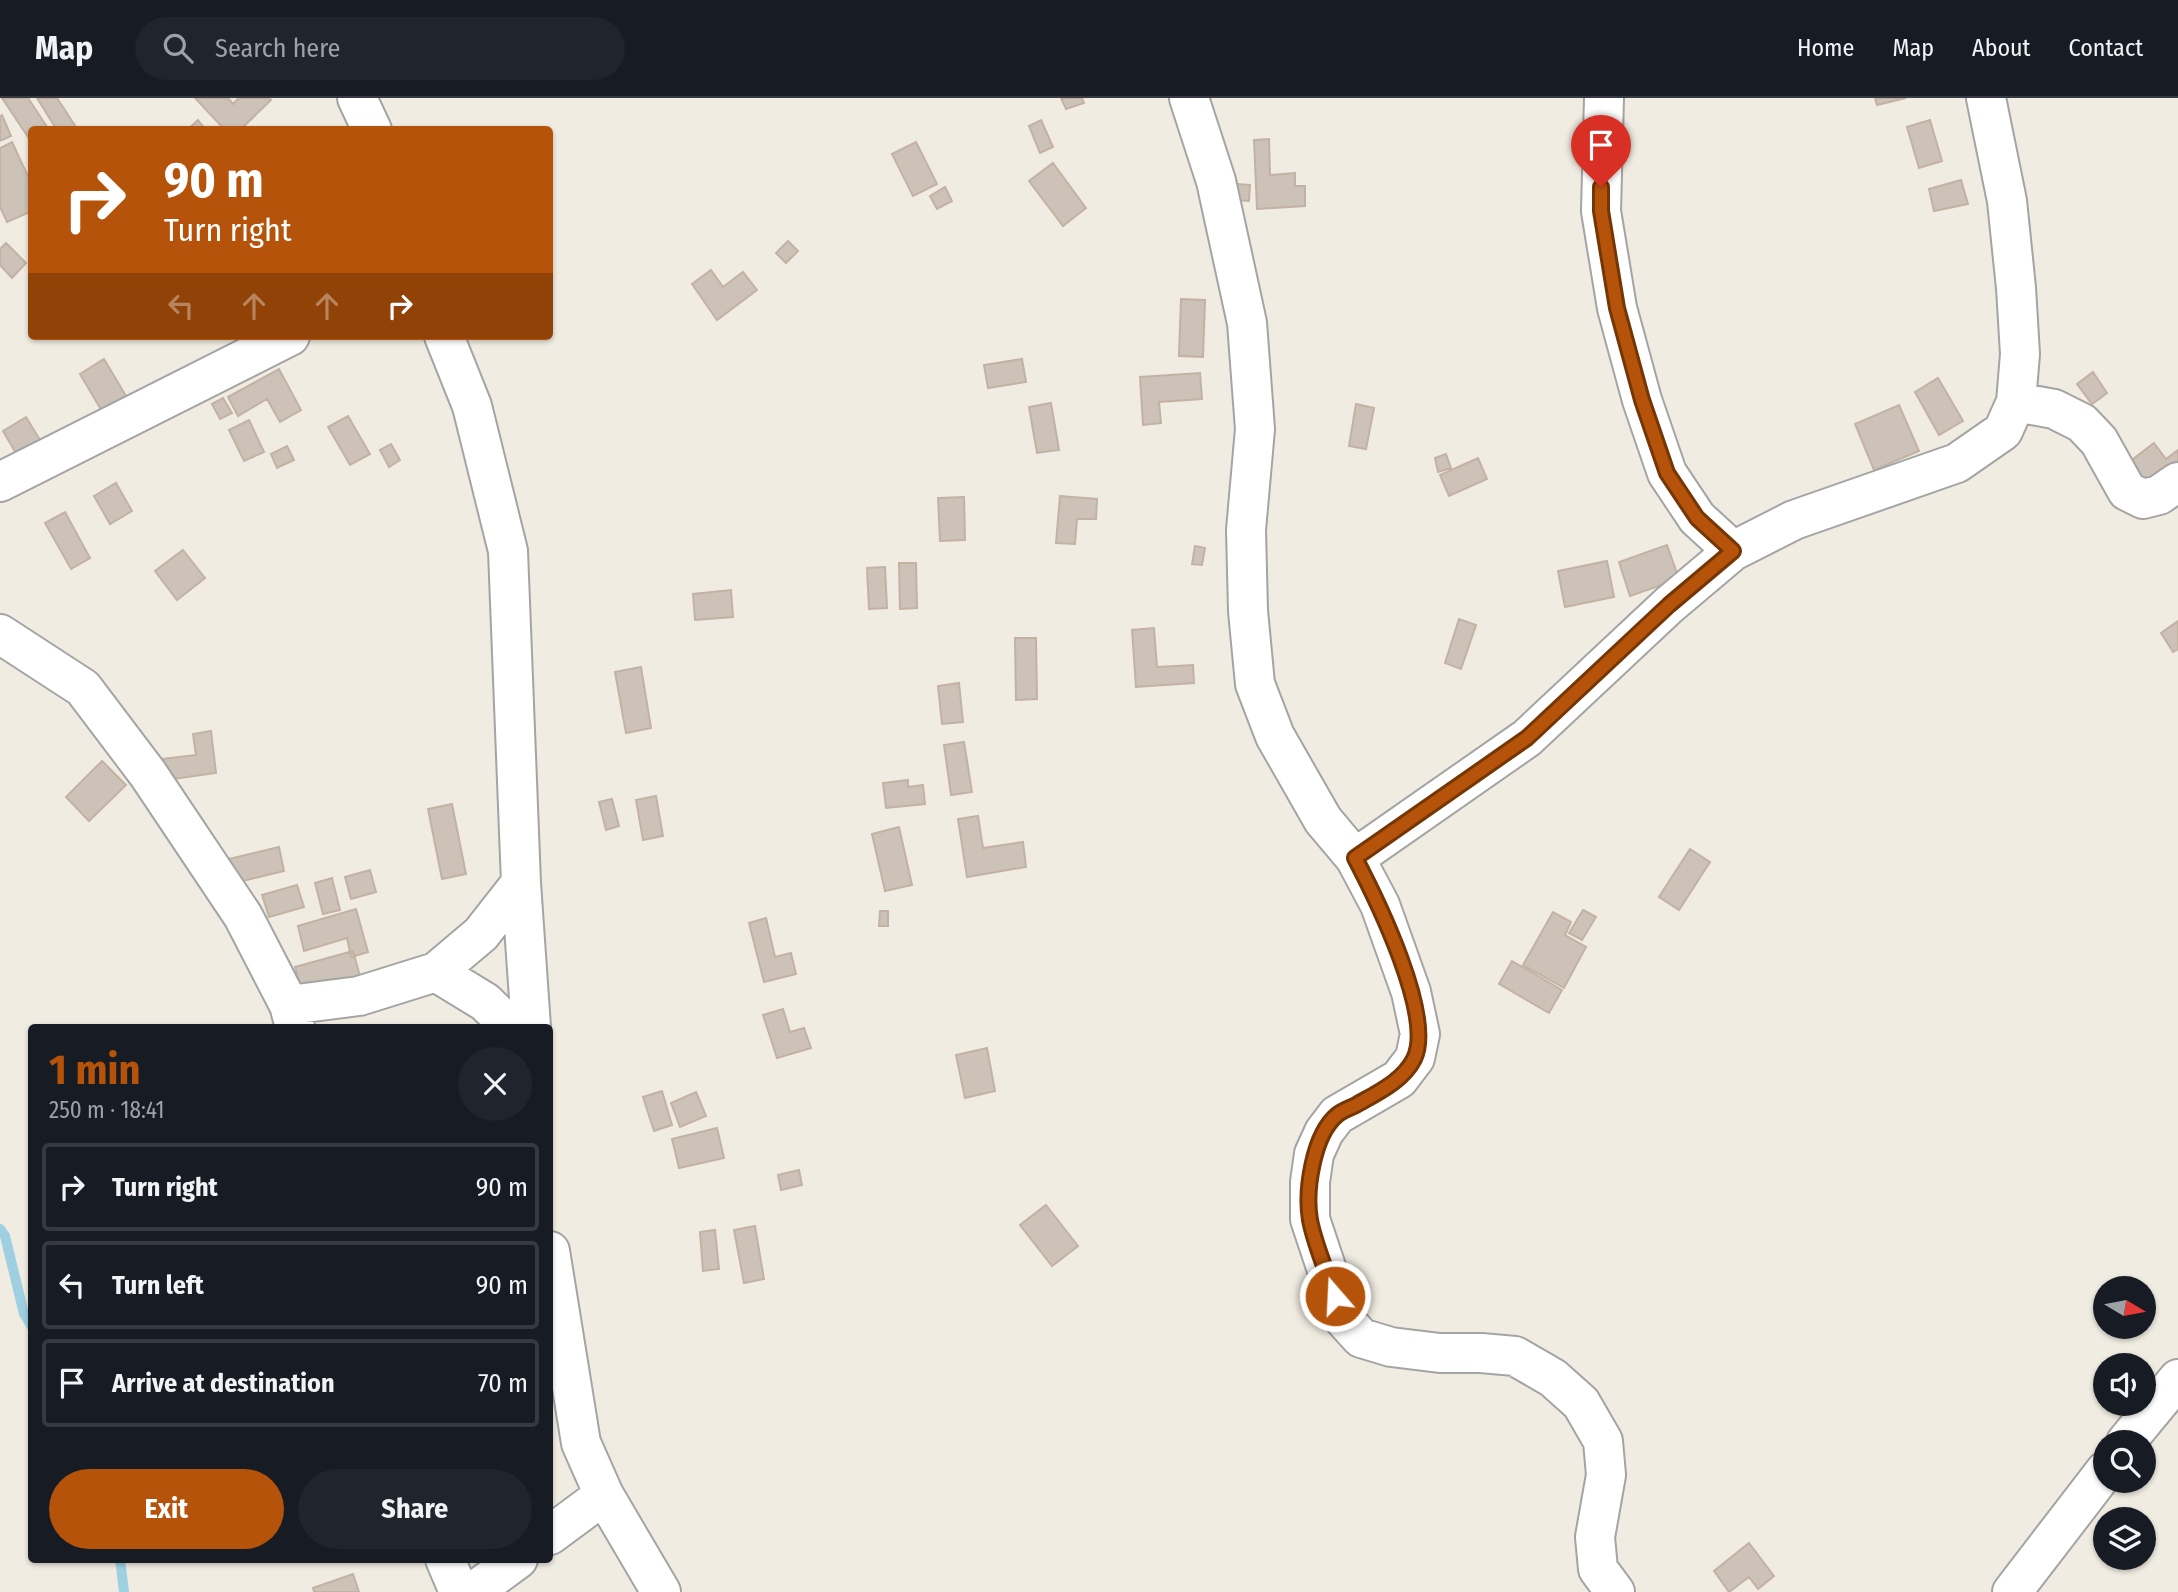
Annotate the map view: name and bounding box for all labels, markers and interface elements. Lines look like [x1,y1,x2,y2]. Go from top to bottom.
search box [135,17,625,80]
text: Map [35,28,93,68]
icon: search [159,29,197,67]
text: Search here [215,33,340,64]
text: Home [1797,34,1854,62]
text: Map [1892,34,1934,62]
text: About [1972,34,2030,62]
text: Contact [2068,34,2143,62]
pin [1571,115,1631,187]
icon: arrive [1582,126,1620,164]
text: 90 m [164,151,264,210]
icon: right [49,154,140,245]
text: Turn right [164,211,291,249]
icon: left [162,287,200,325]
icon: ahead [235,287,273,325]
icon: ahead [308,287,346,325]
icon: right [381,287,419,325]
text: 1 min [49,1045,140,1095]
button: close [458,1047,532,1121]
text: 250 m · 18:41 [49,1096,165,1124]
icon: right [53,1168,91,1206]
text: Turn right [112,1172,218,1203]
text: 90 m [476,1172,528,1203]
position arrow [1298,1259,1372,1333]
icon: left [53,1266,91,1304]
text: Turn left [112,1270,204,1301]
text: 90 m [476,1270,528,1301]
north arrow [2093,1276,2156,1339]
map controls [2093,1276,2156,1570]
button: sound [2093,1353,2156,1416]
icon: arrive [53,1364,91,1402]
text: Arrive at destination [112,1368,335,1399]
text: 70 m [478,1368,528,1399]
button: search [2093,1430,2156,1493]
button: Exit [49,1469,284,1549]
button: Share [298,1469,532,1549]
button: layers [2093,1507,2156,1570]

